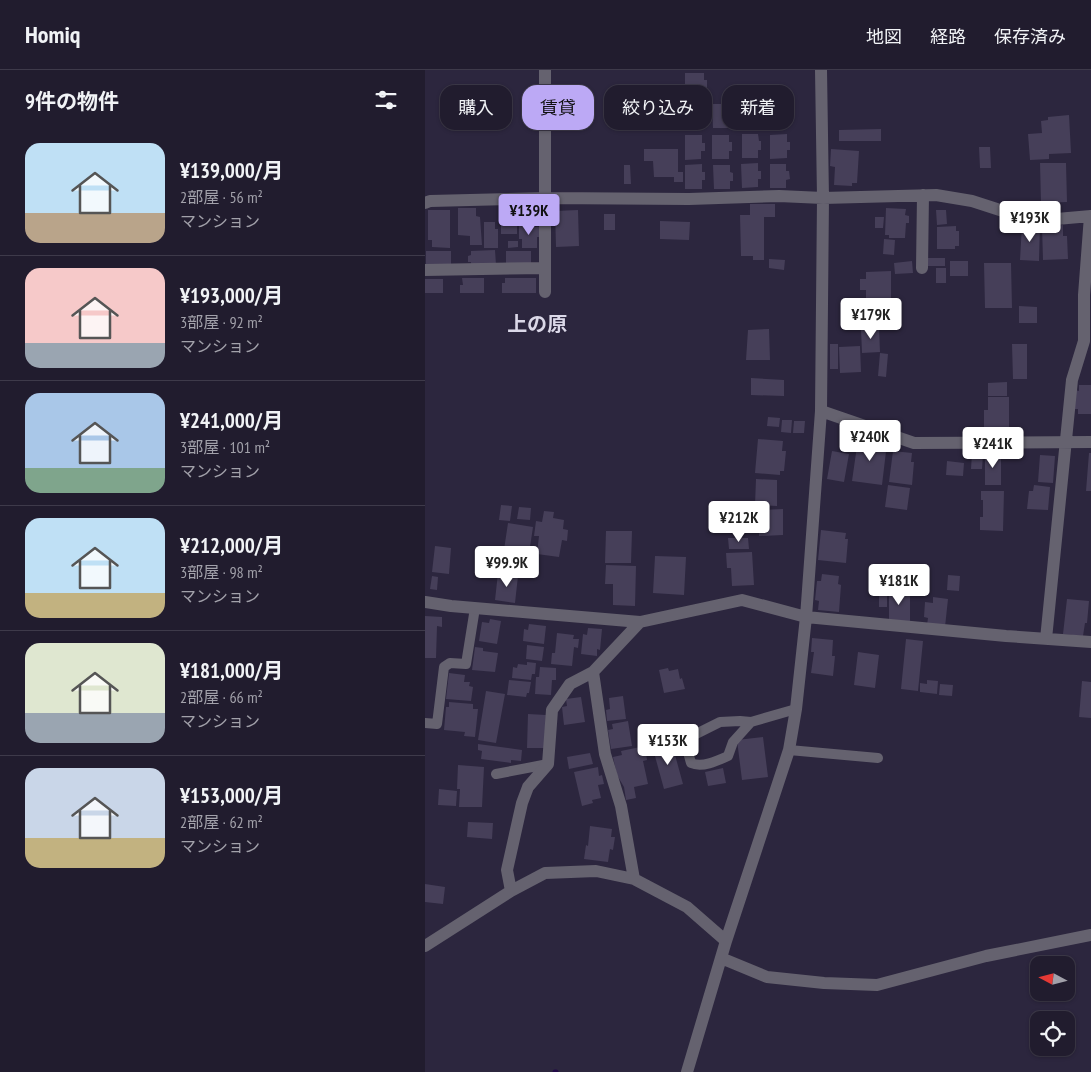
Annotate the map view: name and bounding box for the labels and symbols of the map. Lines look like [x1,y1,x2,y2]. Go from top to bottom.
pin: ¥139K [494,194,564,236]
pin: ¥193K [995,200,1065,243]
pin: ¥179K [836,298,906,340]
district label: 上の原 [507,311,567,337]
pin: ¥240K [835,420,905,462]
pin: ¥241K [958,426,1028,469]
pin: ¥212K [704,500,774,543]
pin: ¥99.9K [466,546,548,588]
pin: ¥181K [864,564,934,606]
pin: ¥153K [633,724,703,766]
north arrow [1030,956,1075,1001]

